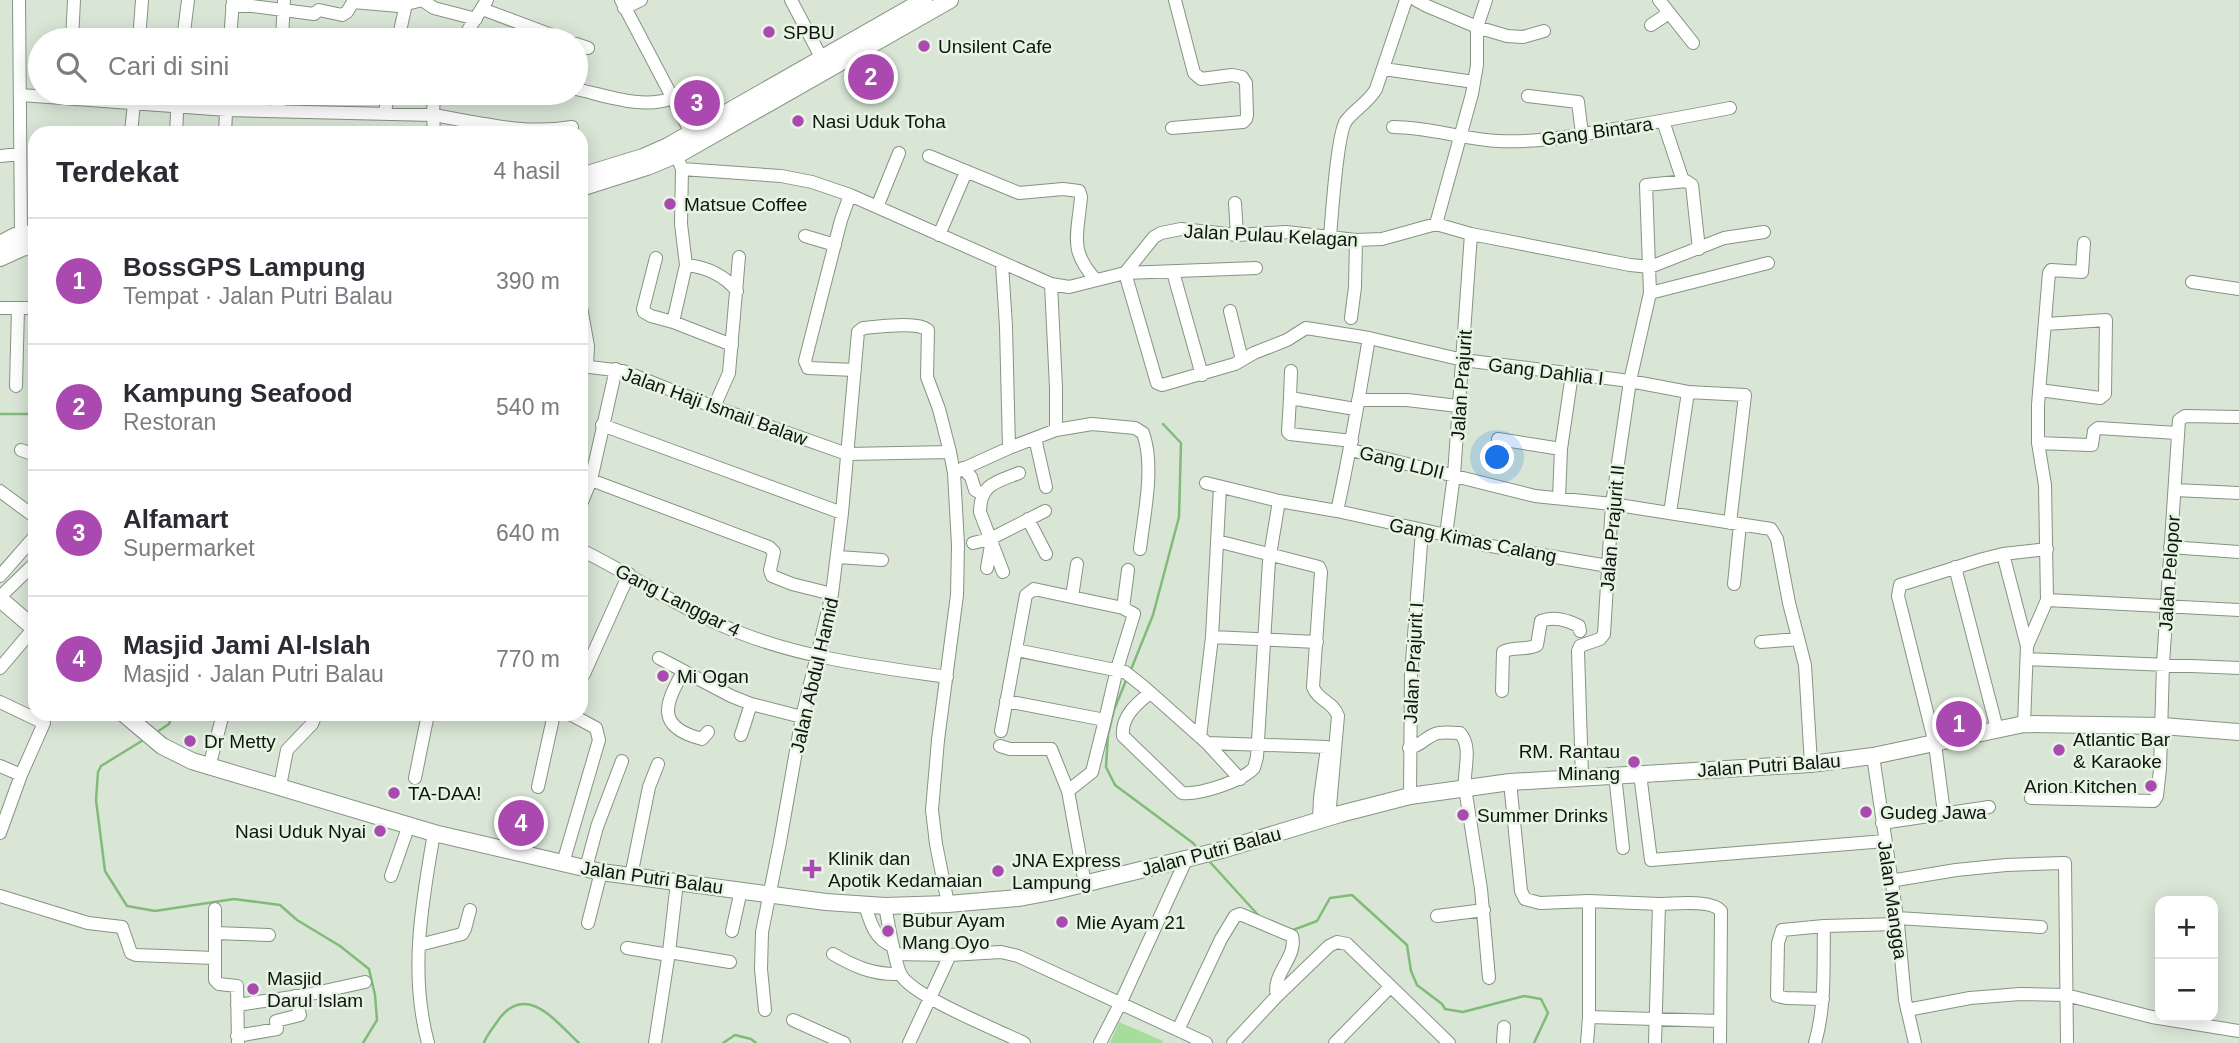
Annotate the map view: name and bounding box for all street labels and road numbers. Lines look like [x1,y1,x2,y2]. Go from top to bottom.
street label: Gang Bintara [1540,113,1654,150]
street label: Jalan Pulau Kelagan [1183,220,1359,251]
street label: Jalan Prajurit [1447,328,1476,441]
street label: Gang Dahlia I [1487,354,1605,389]
street label: Jalan Haji Ismail Balaw [619,363,810,450]
street label: Gang LDII [1357,442,1446,483]
street label: Jalan Prajurit II [1597,464,1628,592]
street label: Gang Kimas Calang [1387,514,1558,567]
street label: Jalan Pelopor [2155,514,2184,632]
street label: Gang Langgar 4 [612,560,744,641]
street label: Jalan Abdul Hamid [786,596,843,755]
street label: Jalan Prajurit I [1400,602,1427,724]
street label: Jalan Putri Balau [1697,750,1841,781]
street label: Jalan Putri Balau [1139,823,1283,880]
street label: Jalan Mangga [1874,840,1911,961]
street label: Jalan Putri Balau [579,857,725,898]

